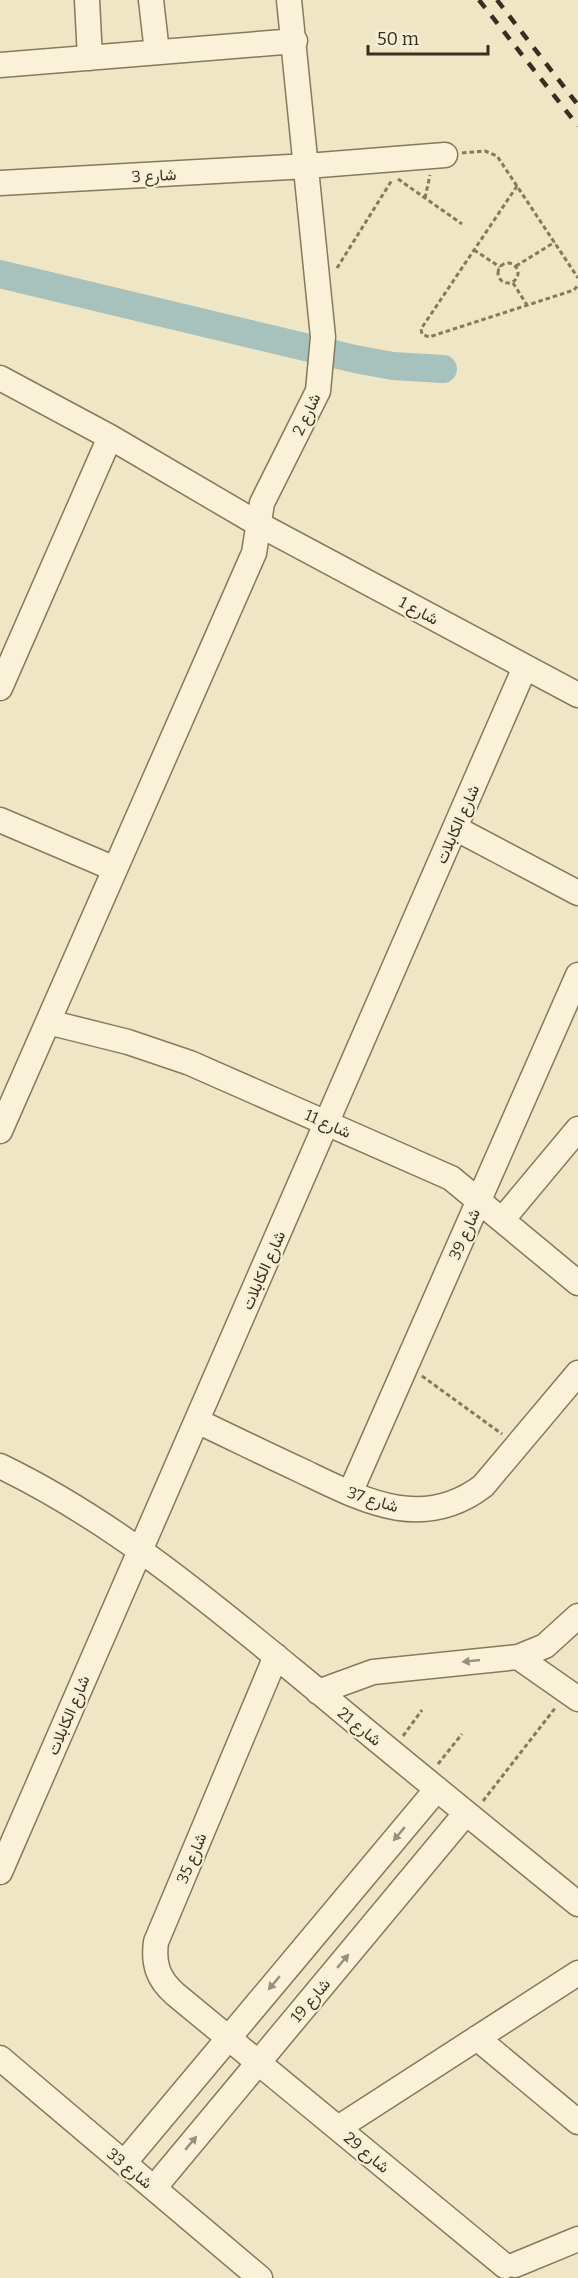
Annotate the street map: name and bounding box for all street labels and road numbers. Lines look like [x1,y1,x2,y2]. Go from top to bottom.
street label: شارع 3 [131,165,177,188]
street label: شارع 2 [289,390,326,439]
street label: شارع 1 [395,592,442,630]
street label: شارع الكابلات [432,782,485,867]
street label: شارع 11 [301,1105,354,1144]
street label: شارع 39 [445,1206,486,1263]
street label: شارع الكابلات [238,1228,291,1313]
street label: شارع 37 [344,1483,401,1518]
street label: شارع الكابلات [43,1673,96,1759]
street label: شارع 21 [333,1703,385,1751]
street label: شارع 35 [172,1830,212,1887]
street label: شارع 19 [287,1975,336,2027]
street label: شارع 29 [339,2128,393,2178]
street label: شارع 33 [102,2144,156,2194]

